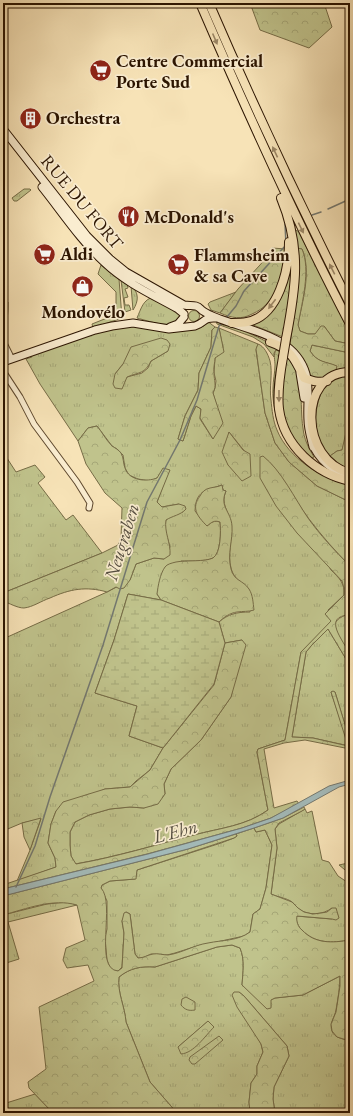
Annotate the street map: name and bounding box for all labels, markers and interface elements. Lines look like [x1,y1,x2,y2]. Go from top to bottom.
one-way arrow [212,33,218,44]
place label: Centre Commercial Porte Sud [116,49,263,93]
supermarket icon: Centre Commercial Porte Sud [88,58,114,84]
building icon: Orchestra [17,105,43,131]
place label: Orchestra [46,106,120,129]
one-way arrow [272,147,278,158]
street label: RUE DU FORT [36,150,129,254]
restaurant icon: McDonald's [116,204,142,230]
place label: McDonald's [144,205,234,228]
one-way arrow [298,222,304,233]
supermarket icon: Aldi [31,241,57,267]
place label: Aldi [59,242,94,265]
place label: Flammsheim & sa Cave [194,243,290,287]
supermarket icon: Flammsheim & sa Cave [166,252,192,278]
one-way arrow [329,263,335,275]
shop icon: Mondovélo [70,274,96,300]
one-way arrow [267,299,276,310]
place label: Mondovélo [41,300,125,323]
one-way arrow [276,390,282,403]
water label: Neugraben [98,501,145,585]
water label: L'Ehn [149,814,200,850]

